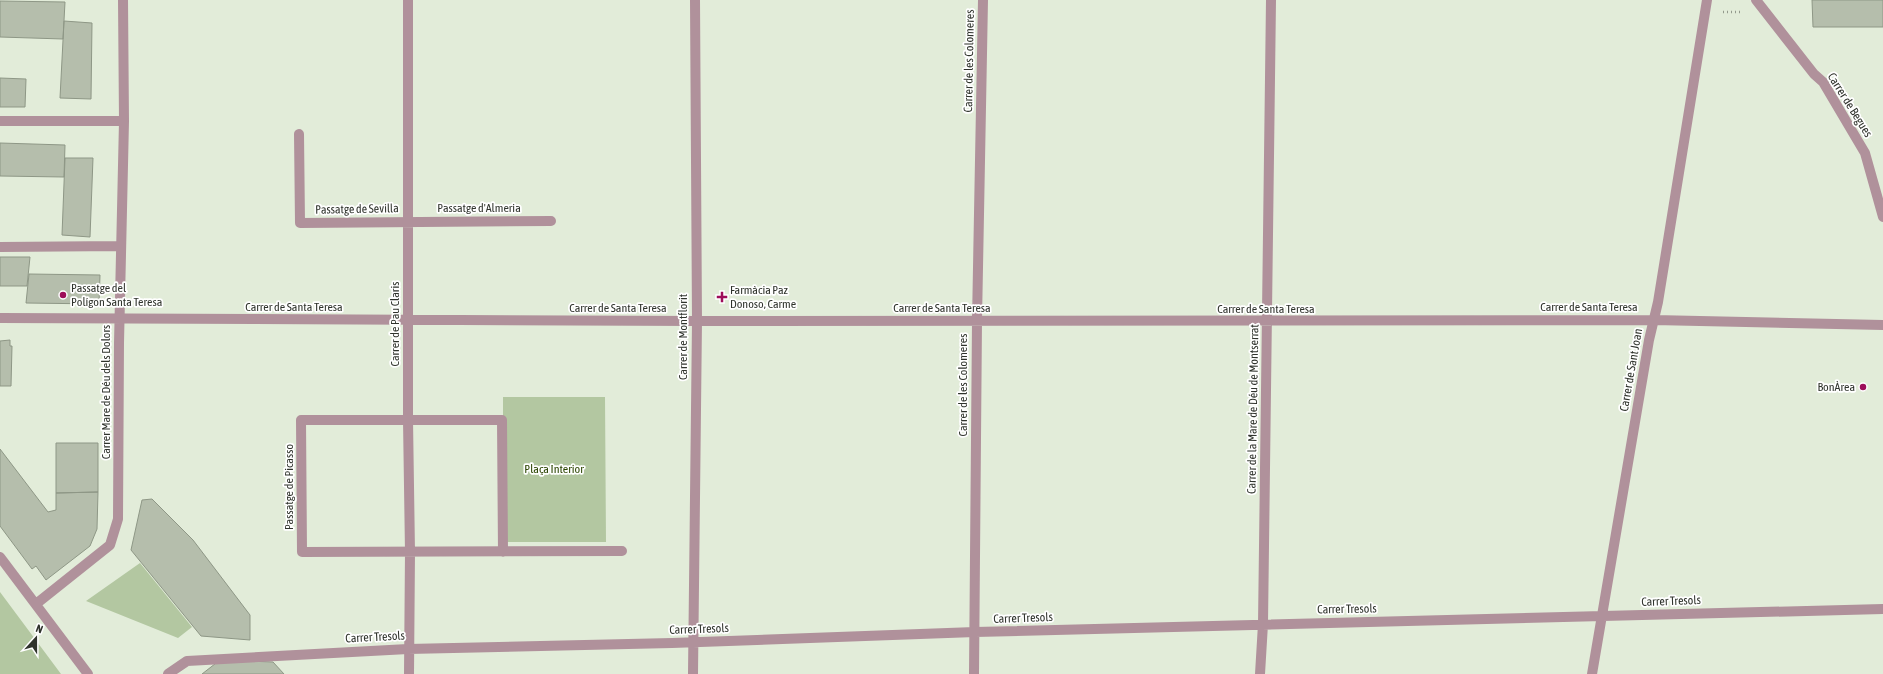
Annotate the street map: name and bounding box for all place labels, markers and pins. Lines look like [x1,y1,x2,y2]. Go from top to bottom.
place label: Passatge del Polígon Santa Teresa [71,281,162,309]
place label: Farmàcia Paz Donoso, Carme [730,283,796,311]
marker: Passatge del Polígon Santa Teresa [58,290,68,300]
marker: Farmàcia Paz Donoso, Carme [717,292,727,302]
place label: BonÀrea [1817,380,1855,394]
marker: BonÀrea [1858,382,1868,392]

